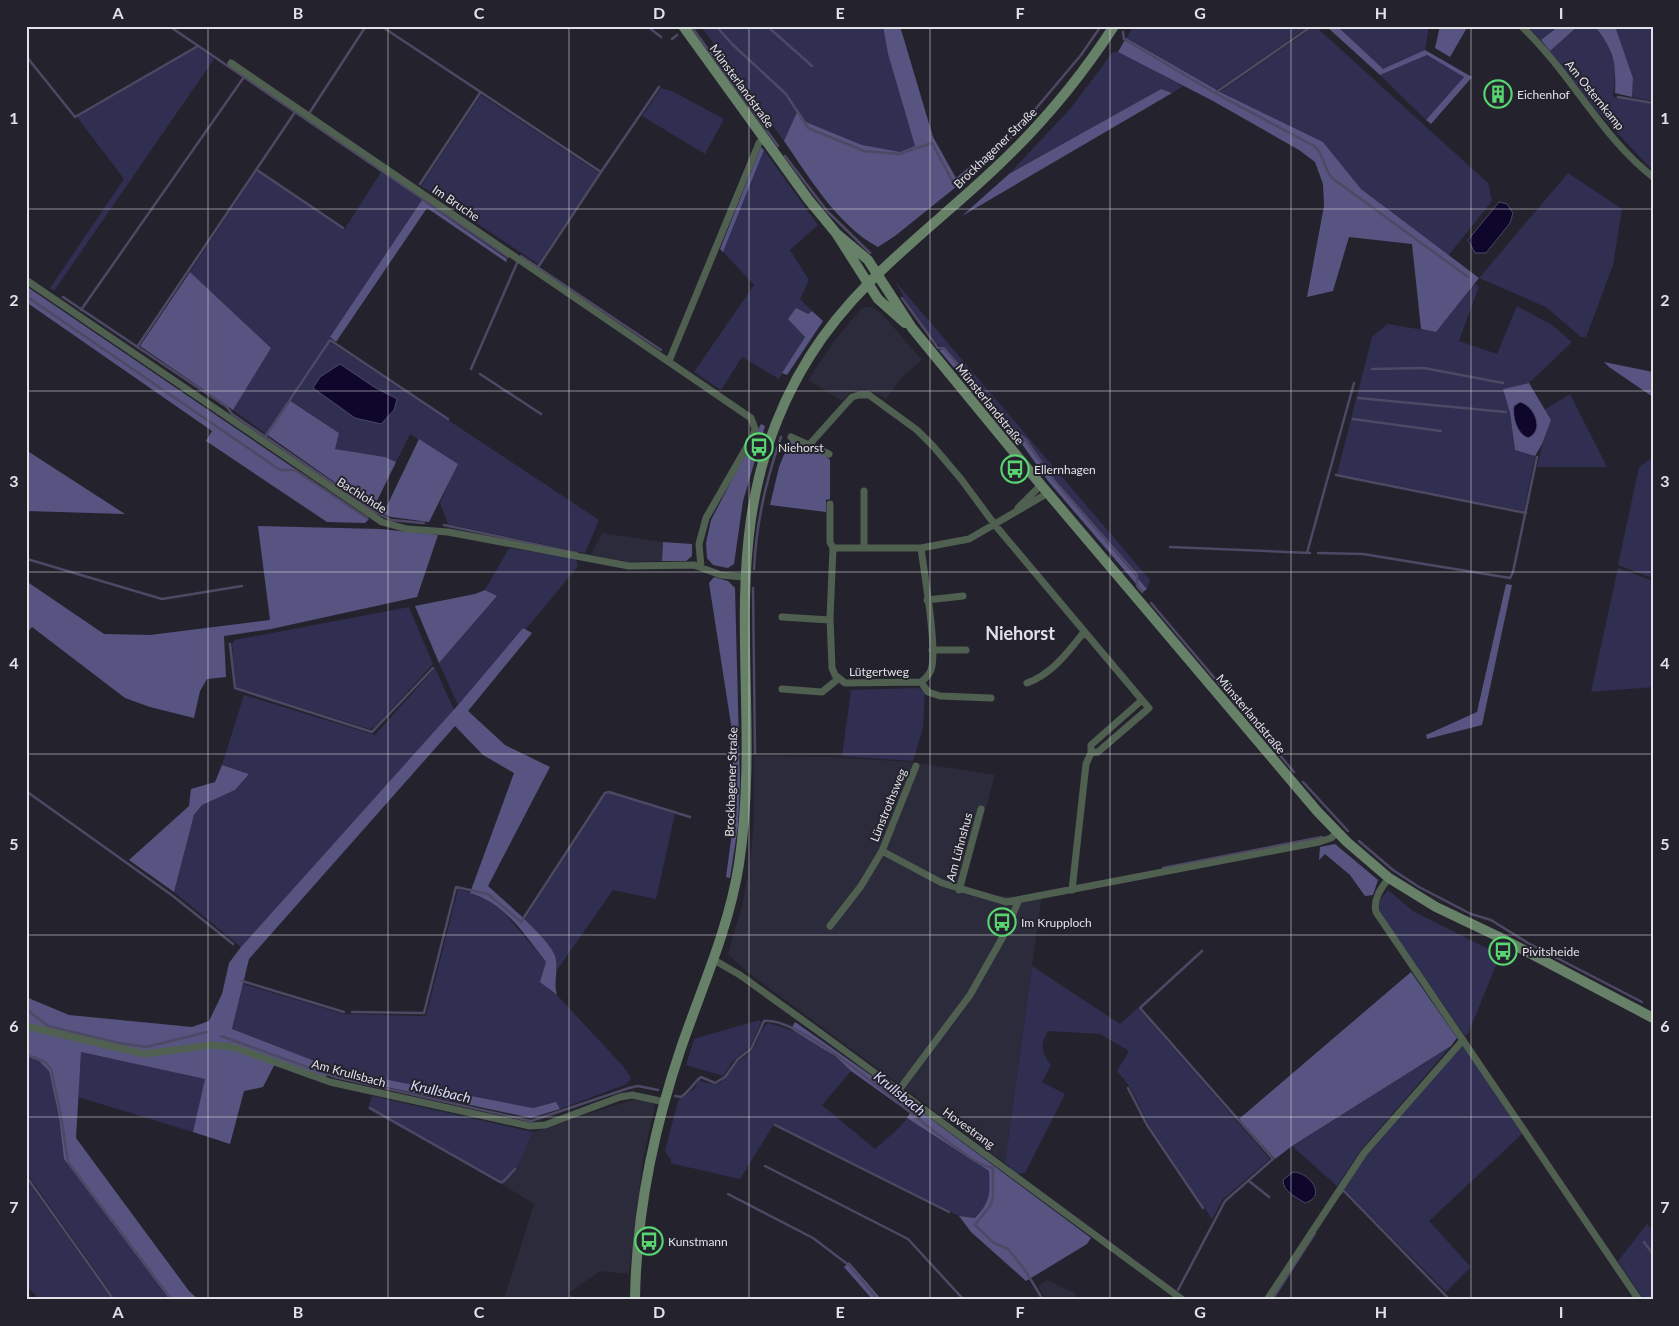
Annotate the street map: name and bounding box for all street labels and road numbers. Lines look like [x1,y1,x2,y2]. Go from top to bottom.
street label: Münsterlandstraße [707,41,777,131]
street label: Am Osternkamp [1562,57,1628,133]
street label: Brockhagener Straße [950,104,1040,192]
street label: Im Bruche [430,182,482,224]
street label: Münsterlandstraße [953,360,1027,448]
street label: Bachlohde [335,474,389,516]
street label: Lütgertweg [849,664,909,679]
street label: Münsterlandstraße [1213,671,1289,757]
street label: Brockhagener Straße [722,727,740,837]
street label: Lünstrothsweg [867,766,909,844]
street label: Am Lühnshus [943,811,975,883]
street label: Am Krullsbach [310,1056,388,1090]
street label: Hovestrang [940,1104,998,1152]

